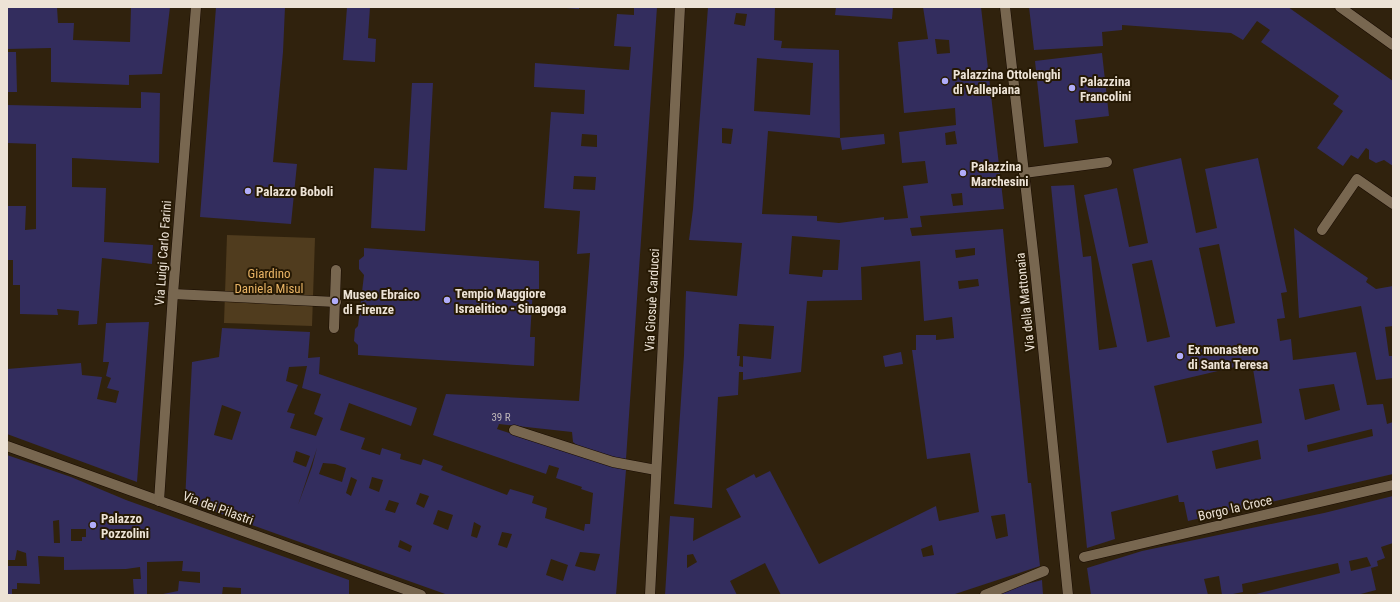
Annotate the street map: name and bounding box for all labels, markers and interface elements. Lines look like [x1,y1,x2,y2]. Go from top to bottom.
place label: Palazzina Ottolenghi di Vallepiana [953,67,1061,97]
place label: Palazzina Francolini [1080,74,1131,104]
marker: Palazzina Ottolenghi di Vallepiana [940,76,950,86]
marker: Palazzina Francolini [1067,83,1077,93]
place label: Palazzina Marchesini [971,159,1029,189]
marker: Palazzina Marchesini [958,168,968,178]
place label: Palazzo Boboli [256,184,333,199]
marker: Palazzo Boboli [243,186,253,196]
street label: Via Luigi Carlo Farini [152,200,174,306]
street label: Via Giosuè Carducci [642,248,662,352]
street label: Via della Mattonaia [1012,252,1038,352]
park label: Giardino Daniela Misul [234,266,304,296]
place label: Tempio Maggiore Israelitico - Sinagoga [455,286,566,316]
place label: Museo Ebraico di Firenze [343,287,420,317]
marker: Tempio Maggiore Israelitico - Sinagoga [442,295,452,305]
marker: Museo Ebraico di Firenze [330,296,340,306]
place label: Ex monastero di Santa Teresa [1188,342,1268,372]
marker: Ex monastero di Santa Teresa [1175,351,1185,361]
house number: 39 R [491,411,511,424]
street label: Via dei Pilastri [181,488,255,528]
street label: Borgo la Croce [1197,492,1273,524]
place label: Palazzo Pozzolini [101,511,149,541]
marker: Palazzo Pozzolini [88,520,98,530]

